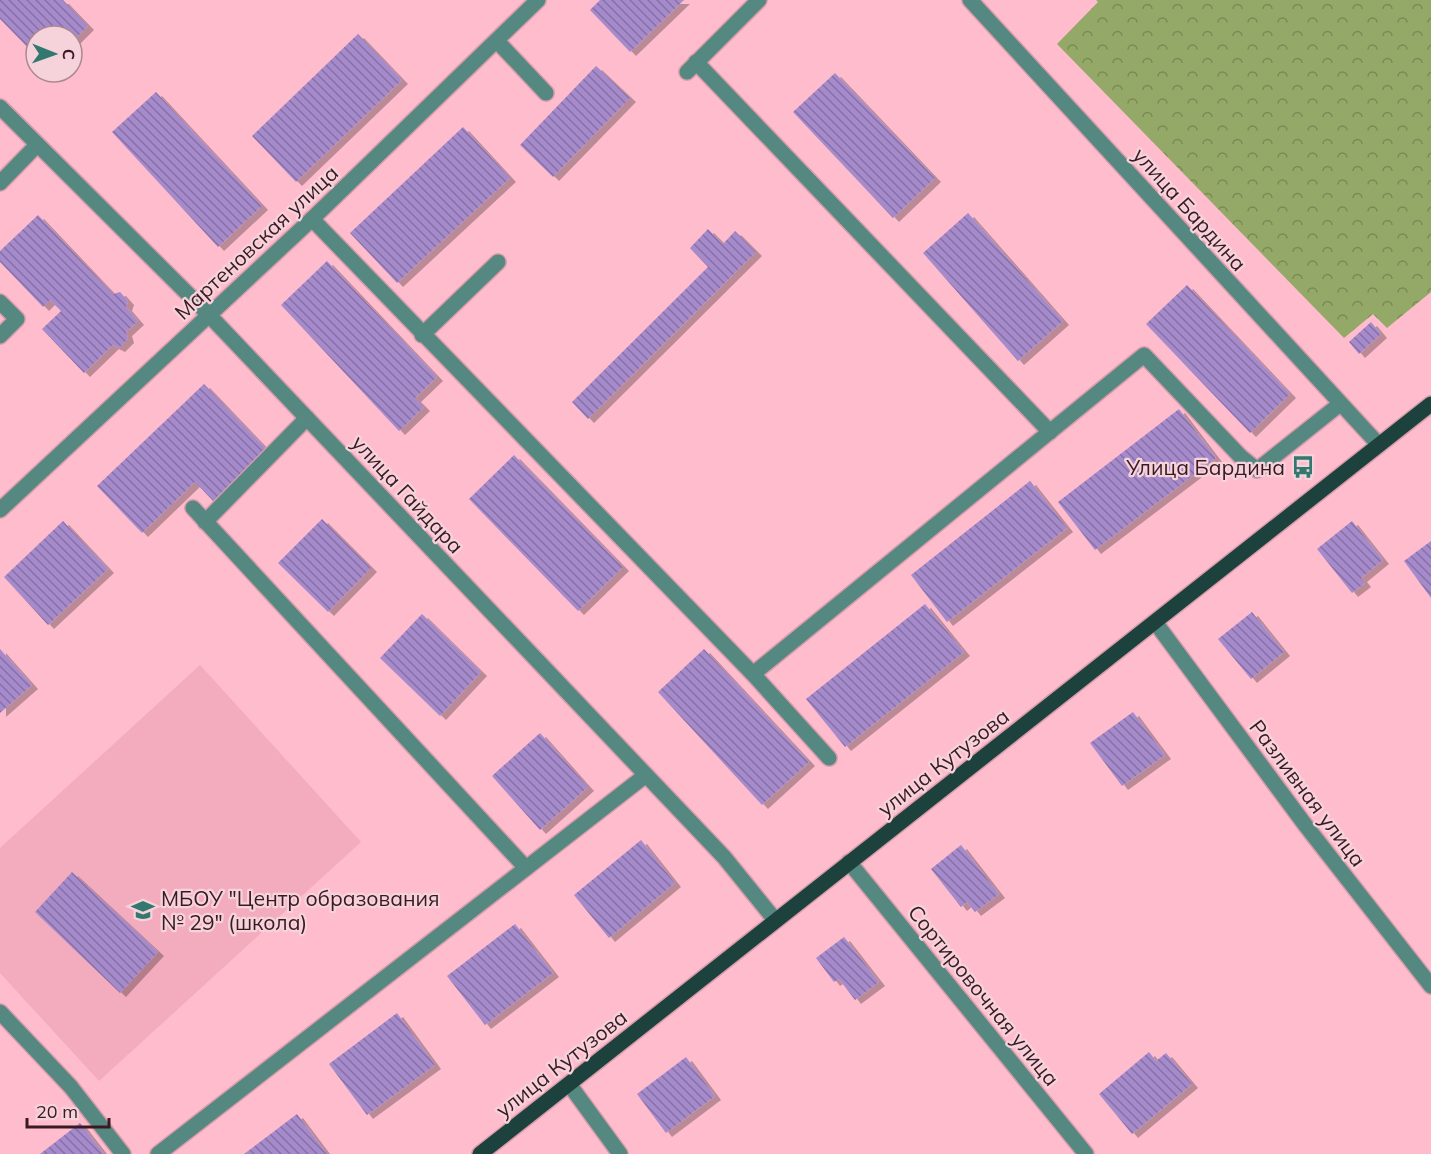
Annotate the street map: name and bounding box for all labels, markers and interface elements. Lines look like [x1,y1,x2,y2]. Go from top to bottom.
north arrow [24,24,84,84]
text: С [59,49,79,60]
street label: улица Бардина [1128,142,1252,276]
street label: Мартеновская улица [169,159,343,325]
street label: улица Гайдара [347,430,469,558]
place label: Улица Бардина [1125,454,1285,480]
bus stop icon: Улица Бардина [1290,454,1316,480]
street label: улица Кутузова [872,703,1014,821]
street label: Разливная улица [1244,714,1372,872]
place label: МБОУ "Центр образования № 29" (школа) [161,885,440,935]
school or university icon: МБОУ "Центр образования № 29" (школа) [130,897,156,923]
street label: Сортировочная улица [903,899,1065,1091]
street label: улица Кутузова [490,1004,632,1122]
scale bar [27,1091,110,1129]
text: 20 m [36,1100,78,1123]

